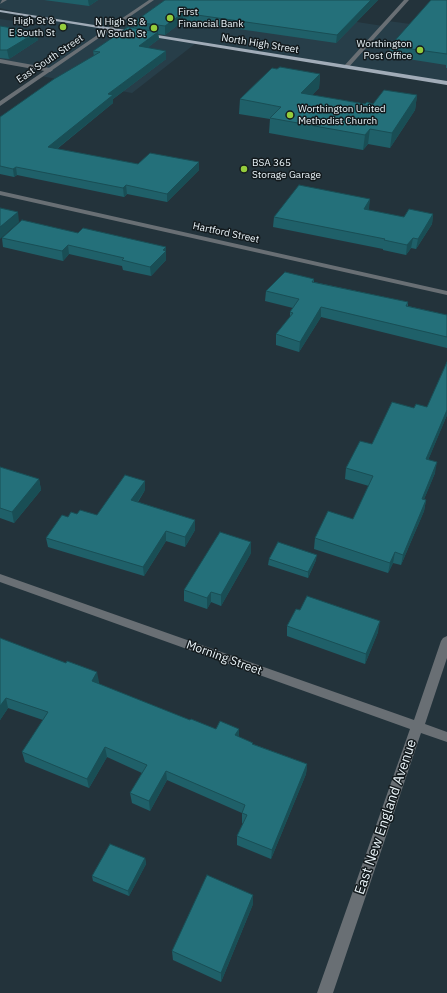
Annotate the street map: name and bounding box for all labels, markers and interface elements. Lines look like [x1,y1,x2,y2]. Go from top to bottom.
place label: First Financial Bank [178,6,244,30]
marker: First Financial Bank [165,13,175,23]
place label: High St & E South St [9,15,55,38]
place label: N High St & W South St [95,16,146,40]
marker: High St & E South St [58,22,68,32]
marker: N High St & W South St [149,23,159,33]
street label: East South Street [14,32,86,86]
street label: North High Street [220,32,300,56]
place label: Worthington Post Office [357,38,412,62]
marker: Worthington Post Office [415,45,425,55]
place label: Worthington United Methodist Church [298,103,386,126]
marker: Worthington United Methodist Church [285,110,295,120]
place label: BSA 365 Storage Garage [252,157,321,180]
marker: BSA 365 Storage Garage [239,164,249,174]
street label: Hartford Street [192,220,260,246]
street label: Morning Street [184,638,264,678]
street label: East New England Avenue [352,737,420,897]

